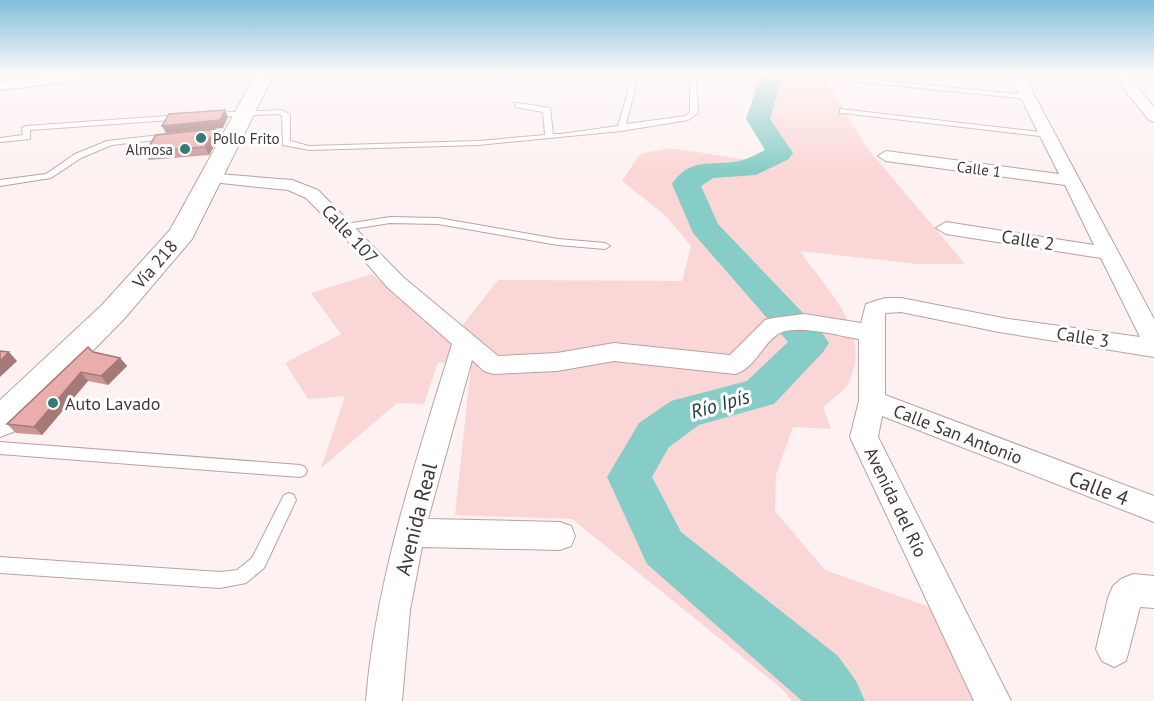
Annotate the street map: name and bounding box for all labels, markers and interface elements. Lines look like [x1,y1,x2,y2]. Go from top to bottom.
place label: Pollo Frito [213,129,280,148]
marker: Pollo Frito [194,131,208,145]
place label: Almosa [126,140,173,159]
marker: Almosa [178,142,192,156]
street label: Calle 1 [956,157,1002,181]
street label: Calle 107 [317,200,383,268]
street label: Calle 2 [1000,224,1056,256]
street label: Vía 218 [127,235,183,294]
street label: Calle 3 [1055,321,1111,353]
water label: Río Ipís [687,383,753,425]
place label: Auto Lavado [65,392,160,415]
marker: Auto Lavado [46,396,60,410]
street label: Calle San Antonio [890,399,1026,469]
street label: Avenida del Río [859,443,933,561]
street label: Avenida Real [389,460,443,578]
street label: Calle 4 [1065,464,1133,512]

